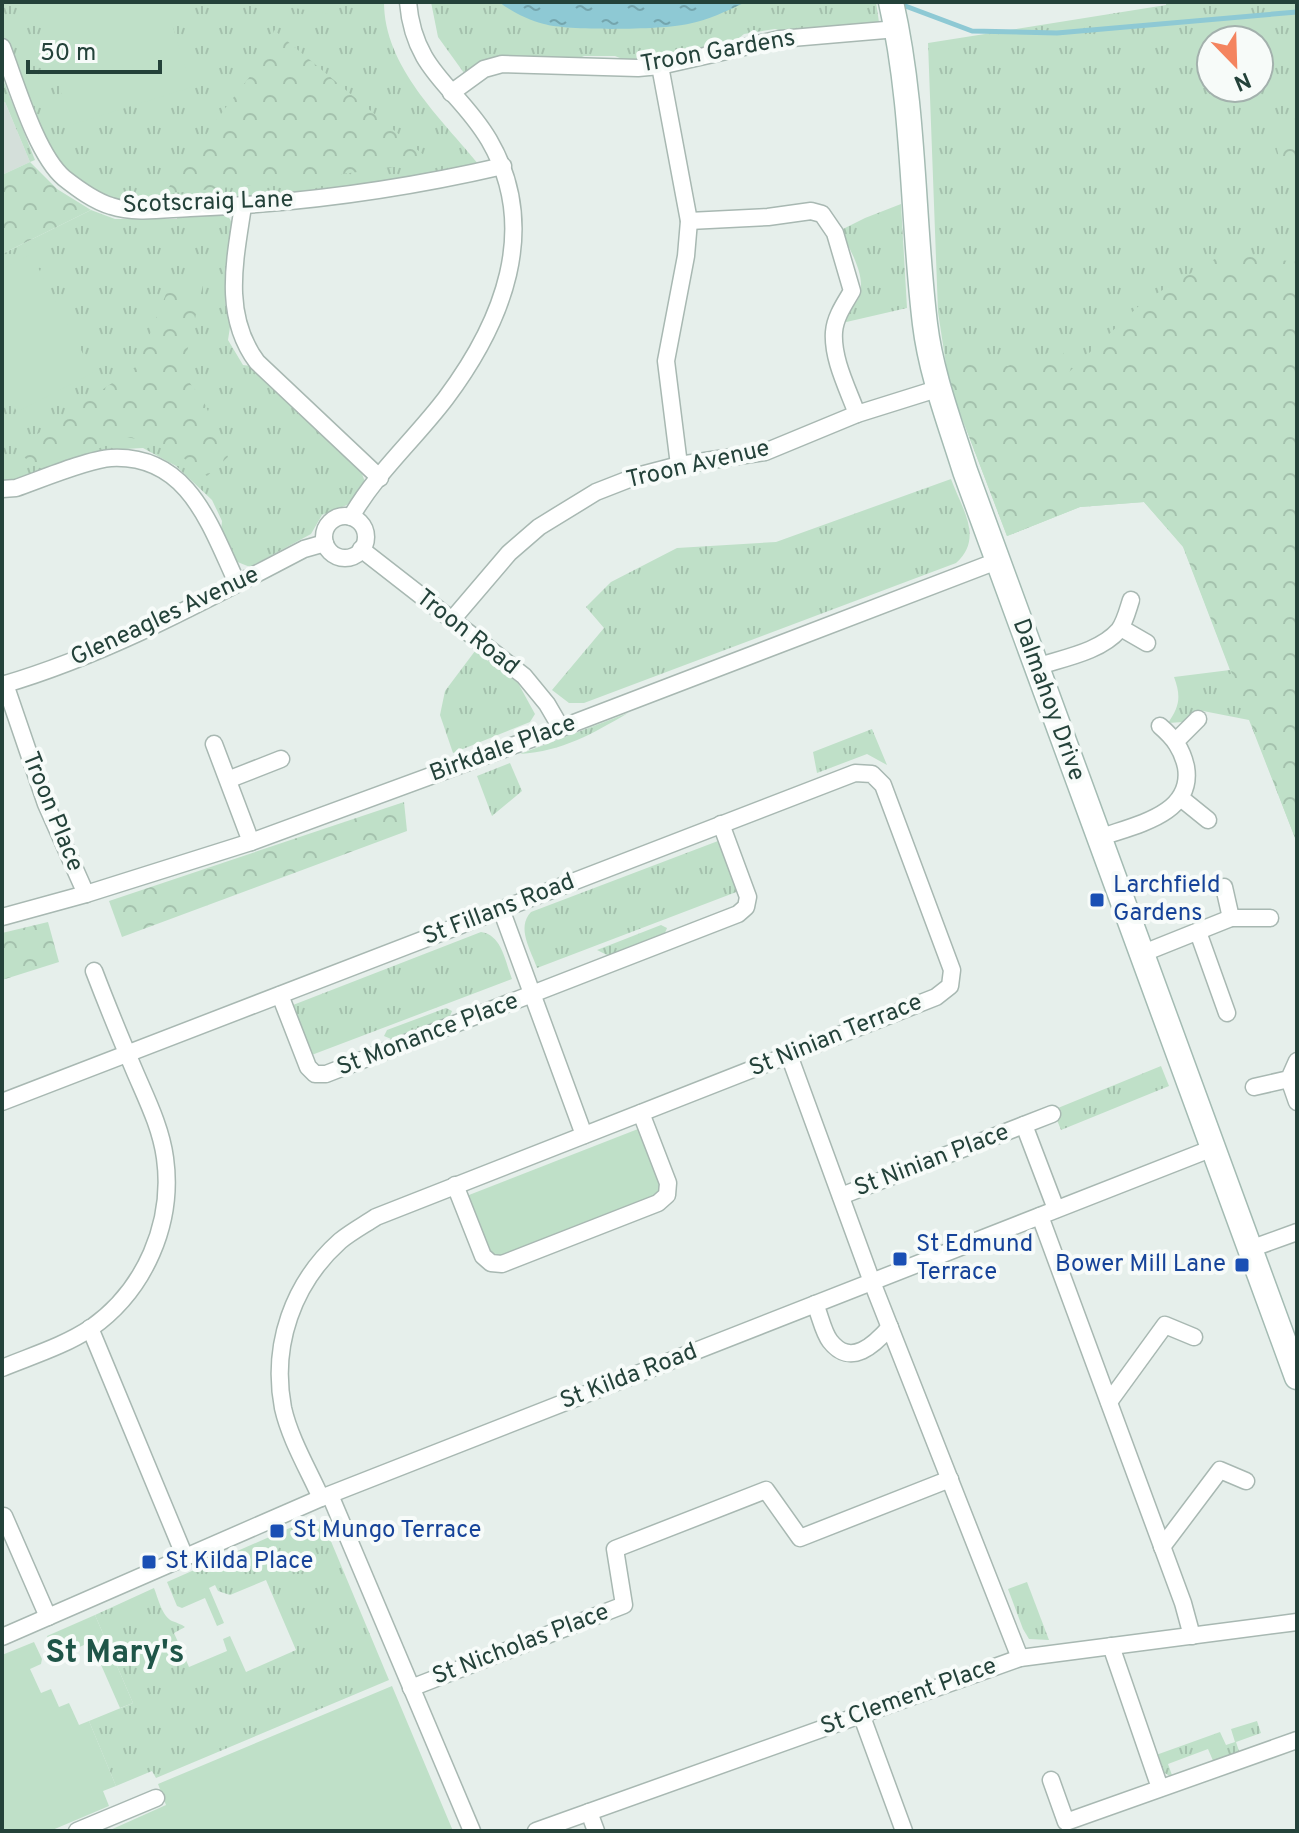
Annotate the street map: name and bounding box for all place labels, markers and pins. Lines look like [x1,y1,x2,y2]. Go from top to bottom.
place label: Larchfield Gardens [1113,871,1220,929]
marker: Larchfield Gardens [1088,891,1106,909]
place label: St Edmund Terrace [916,1230,1033,1288]
marker: St Edmund Terrace [891,1250,909,1268]
place label: Bower Mill Lane [1055,1250,1226,1280]
marker: Bower Mill Lane [1233,1256,1251,1274]
place label: St Mungo Terrace [293,1516,481,1546]
marker: St Mungo Terrace [268,1522,286,1540]
place label: St Kilda Place [165,1547,313,1577]
marker: St Kilda Place [140,1553,158,1571]

